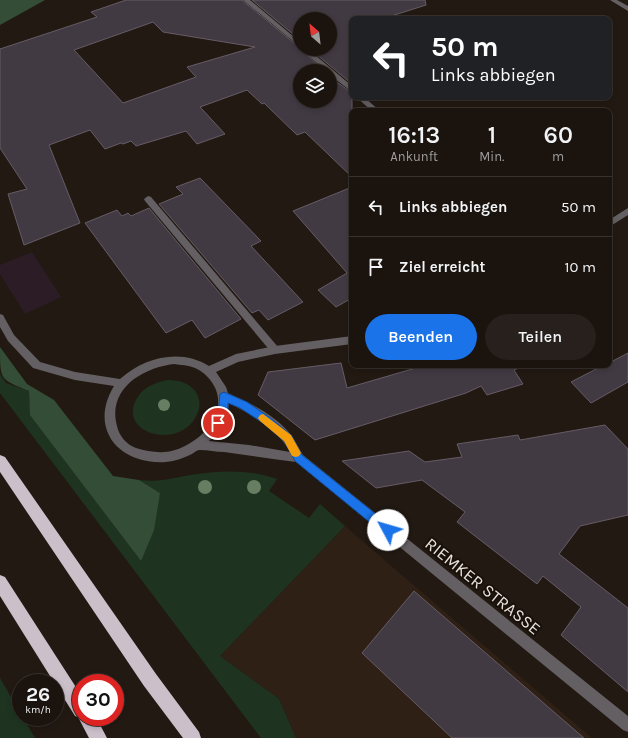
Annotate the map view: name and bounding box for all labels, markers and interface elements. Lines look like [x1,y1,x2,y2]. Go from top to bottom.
north arrow [293,12,337,56]
map controls [293,12,337,108]
text: 50 m [431,30,499,63]
icon: left [365,32,417,84]
button: layers [293,64,337,108]
text: Links abbiegen [431,64,556,86]
text: 16:13 [388,121,440,149]
text: 1 [488,121,496,149]
text: 60 [544,121,573,149]
text: Ankunft [390,149,438,164]
text: Min. [479,149,504,164]
text: m [552,149,564,164]
icon: left [365,196,387,218]
text: Links abbiegen [399,198,507,216]
text: 50 m [561,198,596,216]
icon: arrive [365,256,387,278]
text: Ziel erreicht [399,258,485,276]
text: 10 m [565,258,596,276]
button: Beenden [365,314,477,360]
button: Teilen [485,314,596,360]
pin [201,406,235,440]
icon: arrive [207,412,229,434]
position arrow [367,509,409,551]
street label: RIEMKER STRASSE [421,533,545,639]
speed limit sign: 30 [72,674,124,726]
text: 26 [26,683,50,706]
text: km/h [25,704,51,716]

